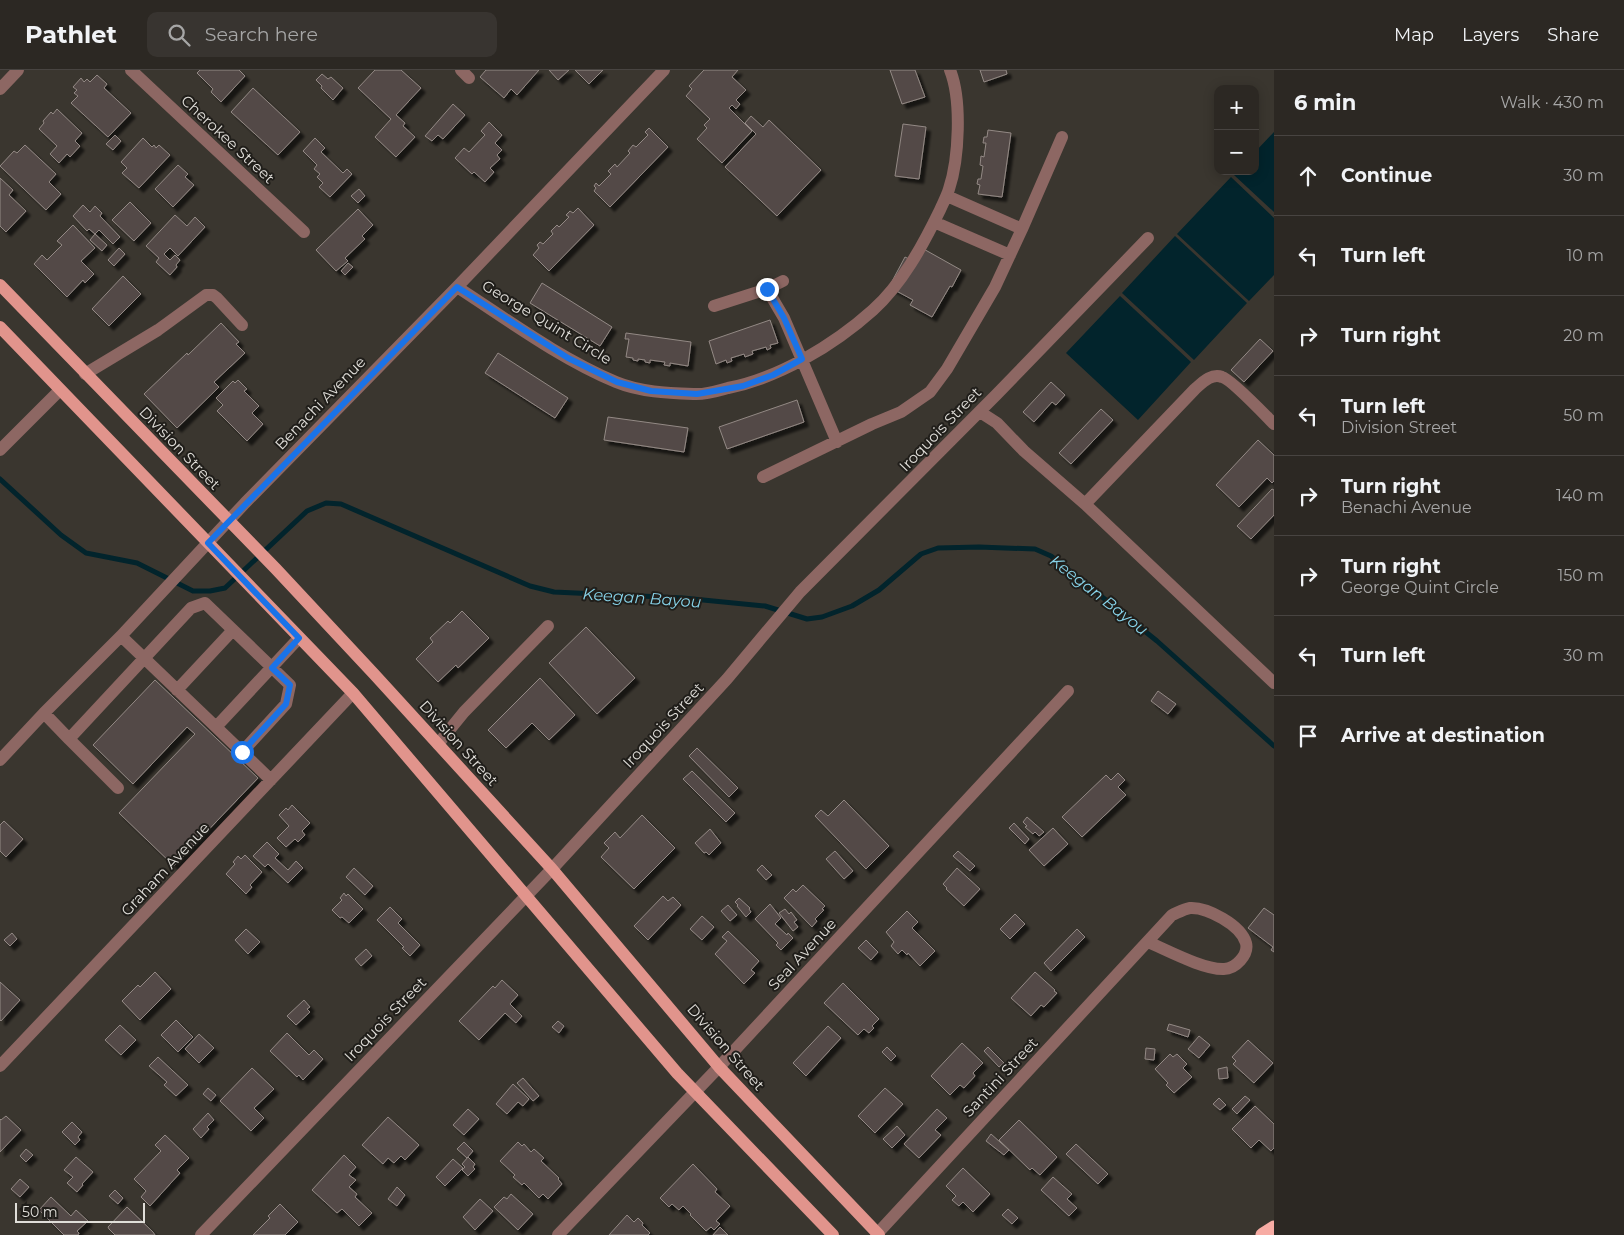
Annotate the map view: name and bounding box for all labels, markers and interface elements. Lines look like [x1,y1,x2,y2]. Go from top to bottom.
search box [147,12,497,57]
text: Pathlet [25,20,117,49]
icon: search [165,21,193,49]
text: Search here [205,23,318,46]
text: Map [1394,24,1434,46]
text: Layers [1462,24,1519,46]
text: Share [1547,24,1599,46]
map controls [1214,85,1259,175]
button: + [1214,85,1259,130]
text: 6 min [1294,90,1356,115]
street label: Cherokee Street [177,91,279,187]
text: Walk · 430 m [1500,93,1604,112]
button: − [1214,130,1259,175]
icon: ahead [1294,162,1322,190]
text: Continue [1341,164,1432,187]
text: 30 m [1563,166,1604,185]
icon: left [1294,242,1322,270]
text: Turn left [1341,244,1426,267]
text: 10 m [1566,246,1604,265]
street label: George Quint Circle [479,276,615,368]
route end [756,278,779,301]
icon: right [1294,322,1322,350]
text: Turn right [1341,324,1441,347]
text: 20 m [1563,326,1604,345]
street label: Benachi Avenue [271,352,369,454]
street label: Iroquois Street [895,383,985,475]
text: Turn left [1341,395,1426,418]
street label: Division Street [135,402,225,494]
icon: left [1294,402,1322,430]
text: 50 m [1563,406,1604,425]
text: Division Street [1341,418,1457,437]
text: Turn right [1341,475,1441,498]
icon: right [1294,482,1322,510]
text: 140 m [1556,486,1604,505]
text: Benachi Avenue [1341,498,1472,517]
water label: Keegan Bayou [1046,551,1152,639]
text: Turn right [1341,555,1441,578]
icon: right [1294,562,1322,590]
text: 150 m [1557,566,1604,585]
text: George Quint Circle [1341,578,1499,597]
water label: Keegan Bayou [582,584,702,612]
icon: left [1294,642,1322,670]
text: Turn left [1341,644,1426,667]
text: 30 m [1563,646,1604,665]
street label: Iroquois Street [619,678,707,772]
street label: Division Street [416,696,502,790]
icon: arrive [1294,722,1322,750]
text: Arrive at destination [1341,724,1545,747]
route start [231,741,254,764]
street label: Graham Avenue [117,818,213,920]
street label: Seal Avenue [764,914,840,994]
street label: Iroquois Street [340,973,430,1065]
street label: Division Street [683,1000,769,1094]
street label: Santini Street [958,1033,1042,1121]
scale bar [15,1200,145,1223]
text: 50 m [22,1203,58,1221]

